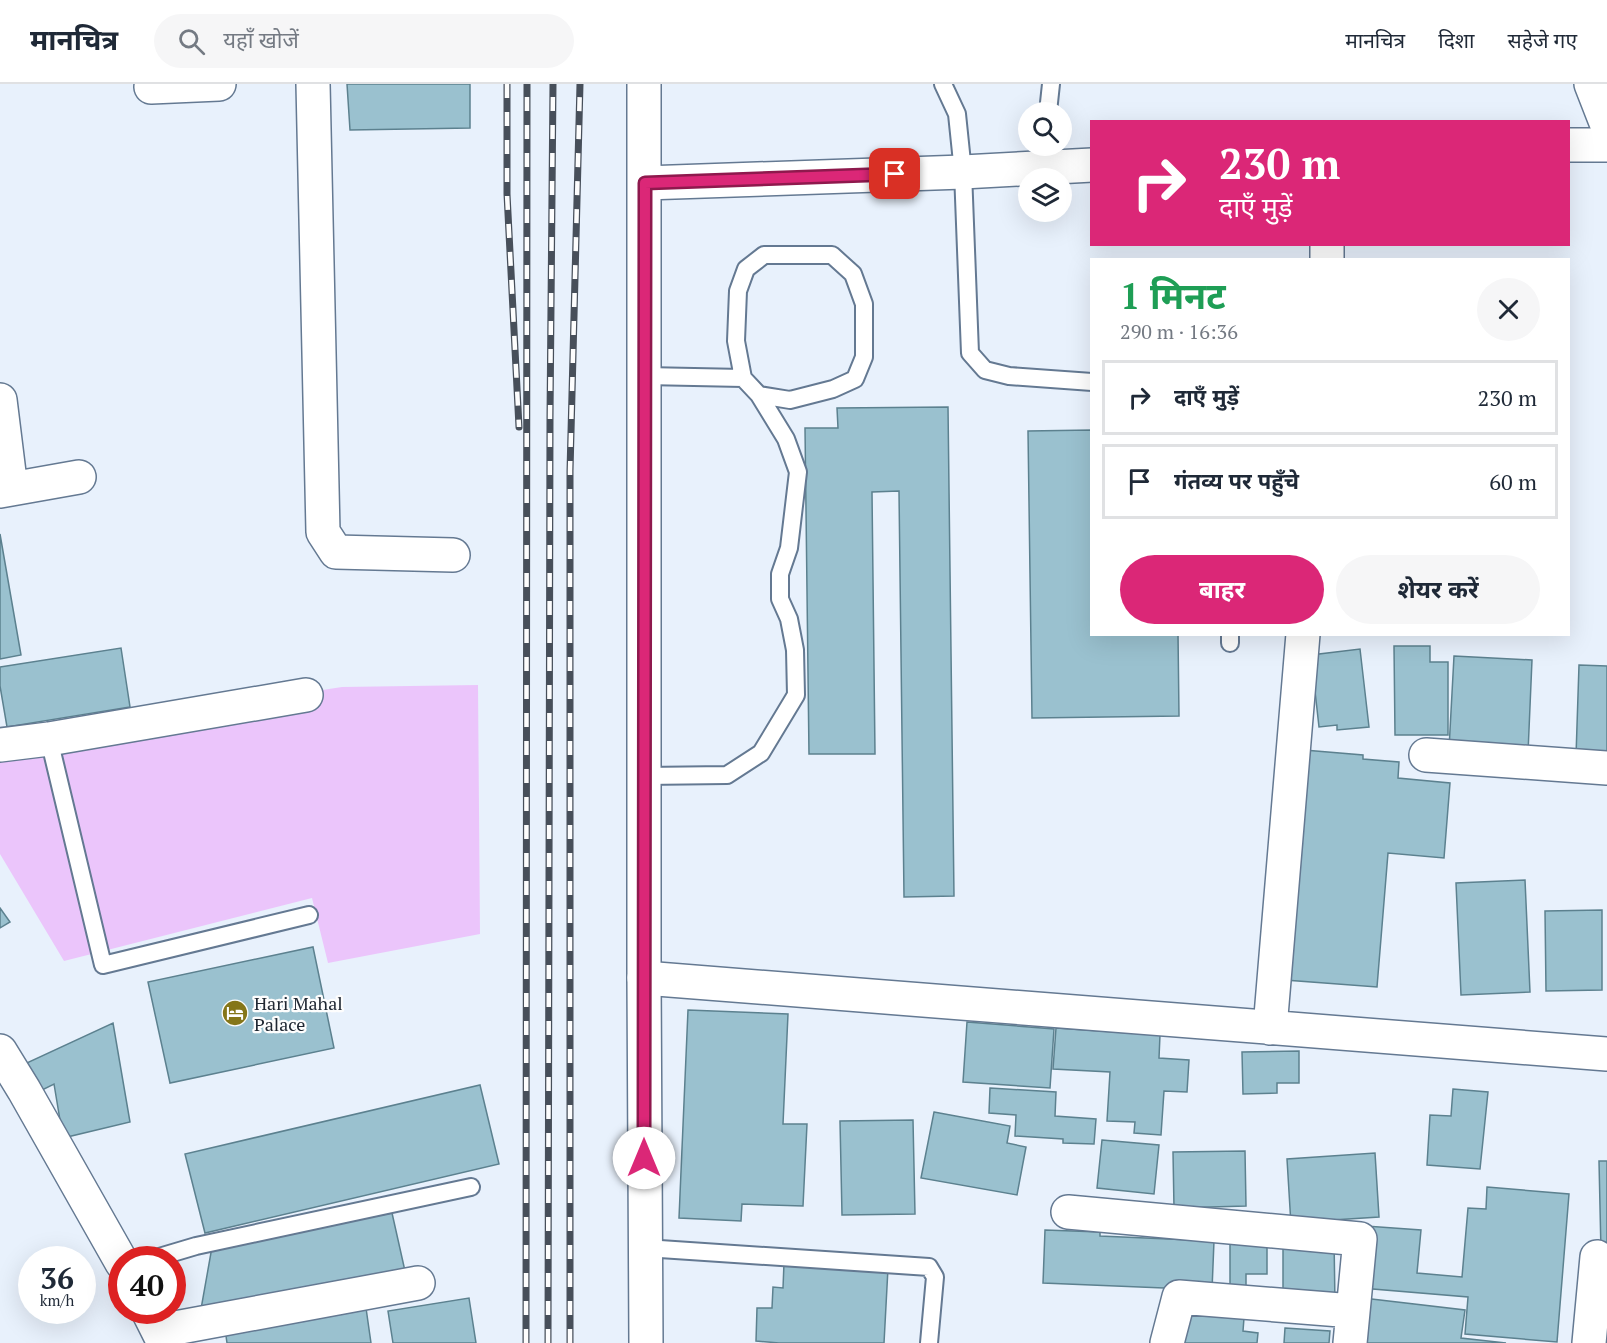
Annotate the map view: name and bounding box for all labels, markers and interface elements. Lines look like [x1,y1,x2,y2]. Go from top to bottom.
search box [154,14,574,68]
text: मानचित्र [30,21,118,58]
icon: search [175,25,208,58]
text: यहाँ खोजें [223,25,299,54]
text: मानचित्र [1345,26,1405,54]
text: दिशा [1438,26,1475,54]
text: सहेजे गए [1508,26,1577,54]
map controls [1018,102,1072,222]
button: search [1018,102,1072,156]
text: 230 m [1219,135,1340,191]
icon: right [1120,144,1198,222]
pin [869,148,920,199]
icon: arrive [878,157,911,190]
button: layers [1018,168,1072,222]
text: दाएँ मुड़ें [1219,189,1292,225]
text: 1 मिनट [1120,272,1226,319]
button: close [1477,278,1540,341]
text: 290 m · 16:36 [1120,318,1238,345]
icon: right [1123,381,1156,414]
text: दाएँ मुड़ें [1174,382,1239,411]
text: 230 m [1477,383,1537,412]
icon: arrive [1123,465,1156,498]
text: गंतव्य पर पहुँचे [1174,466,1299,495]
text: 60 m [1489,467,1537,496]
button: बाहर [1120,555,1324,624]
button: शेयर करें [1336,555,1540,624]
place label: Hari Mahal Palace [254,991,343,1036]
hotel icon: Hari Mahal Palace [220,998,250,1028]
position arrow [612,1126,676,1190]
speed limit sign: 40 [108,1246,186,1324]
text: 36 [40,1258,74,1298]
text: km/h [40,1290,74,1310]

